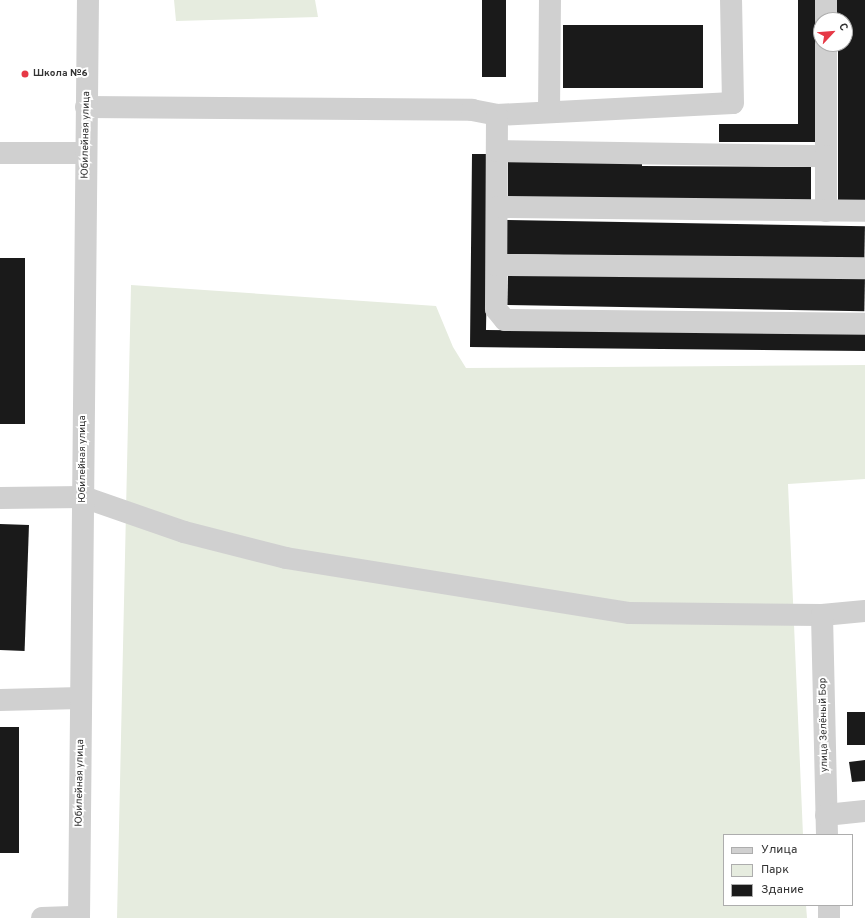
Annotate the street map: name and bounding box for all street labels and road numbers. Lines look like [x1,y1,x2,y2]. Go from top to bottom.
street label: Юбилейная улица [79,91,93,179]
street label: Юбилейная улица [77,415,89,503]
street label: улица Зелёный Бор [817,678,831,772]
street label: Юбилейная улица [73,739,87,827]

